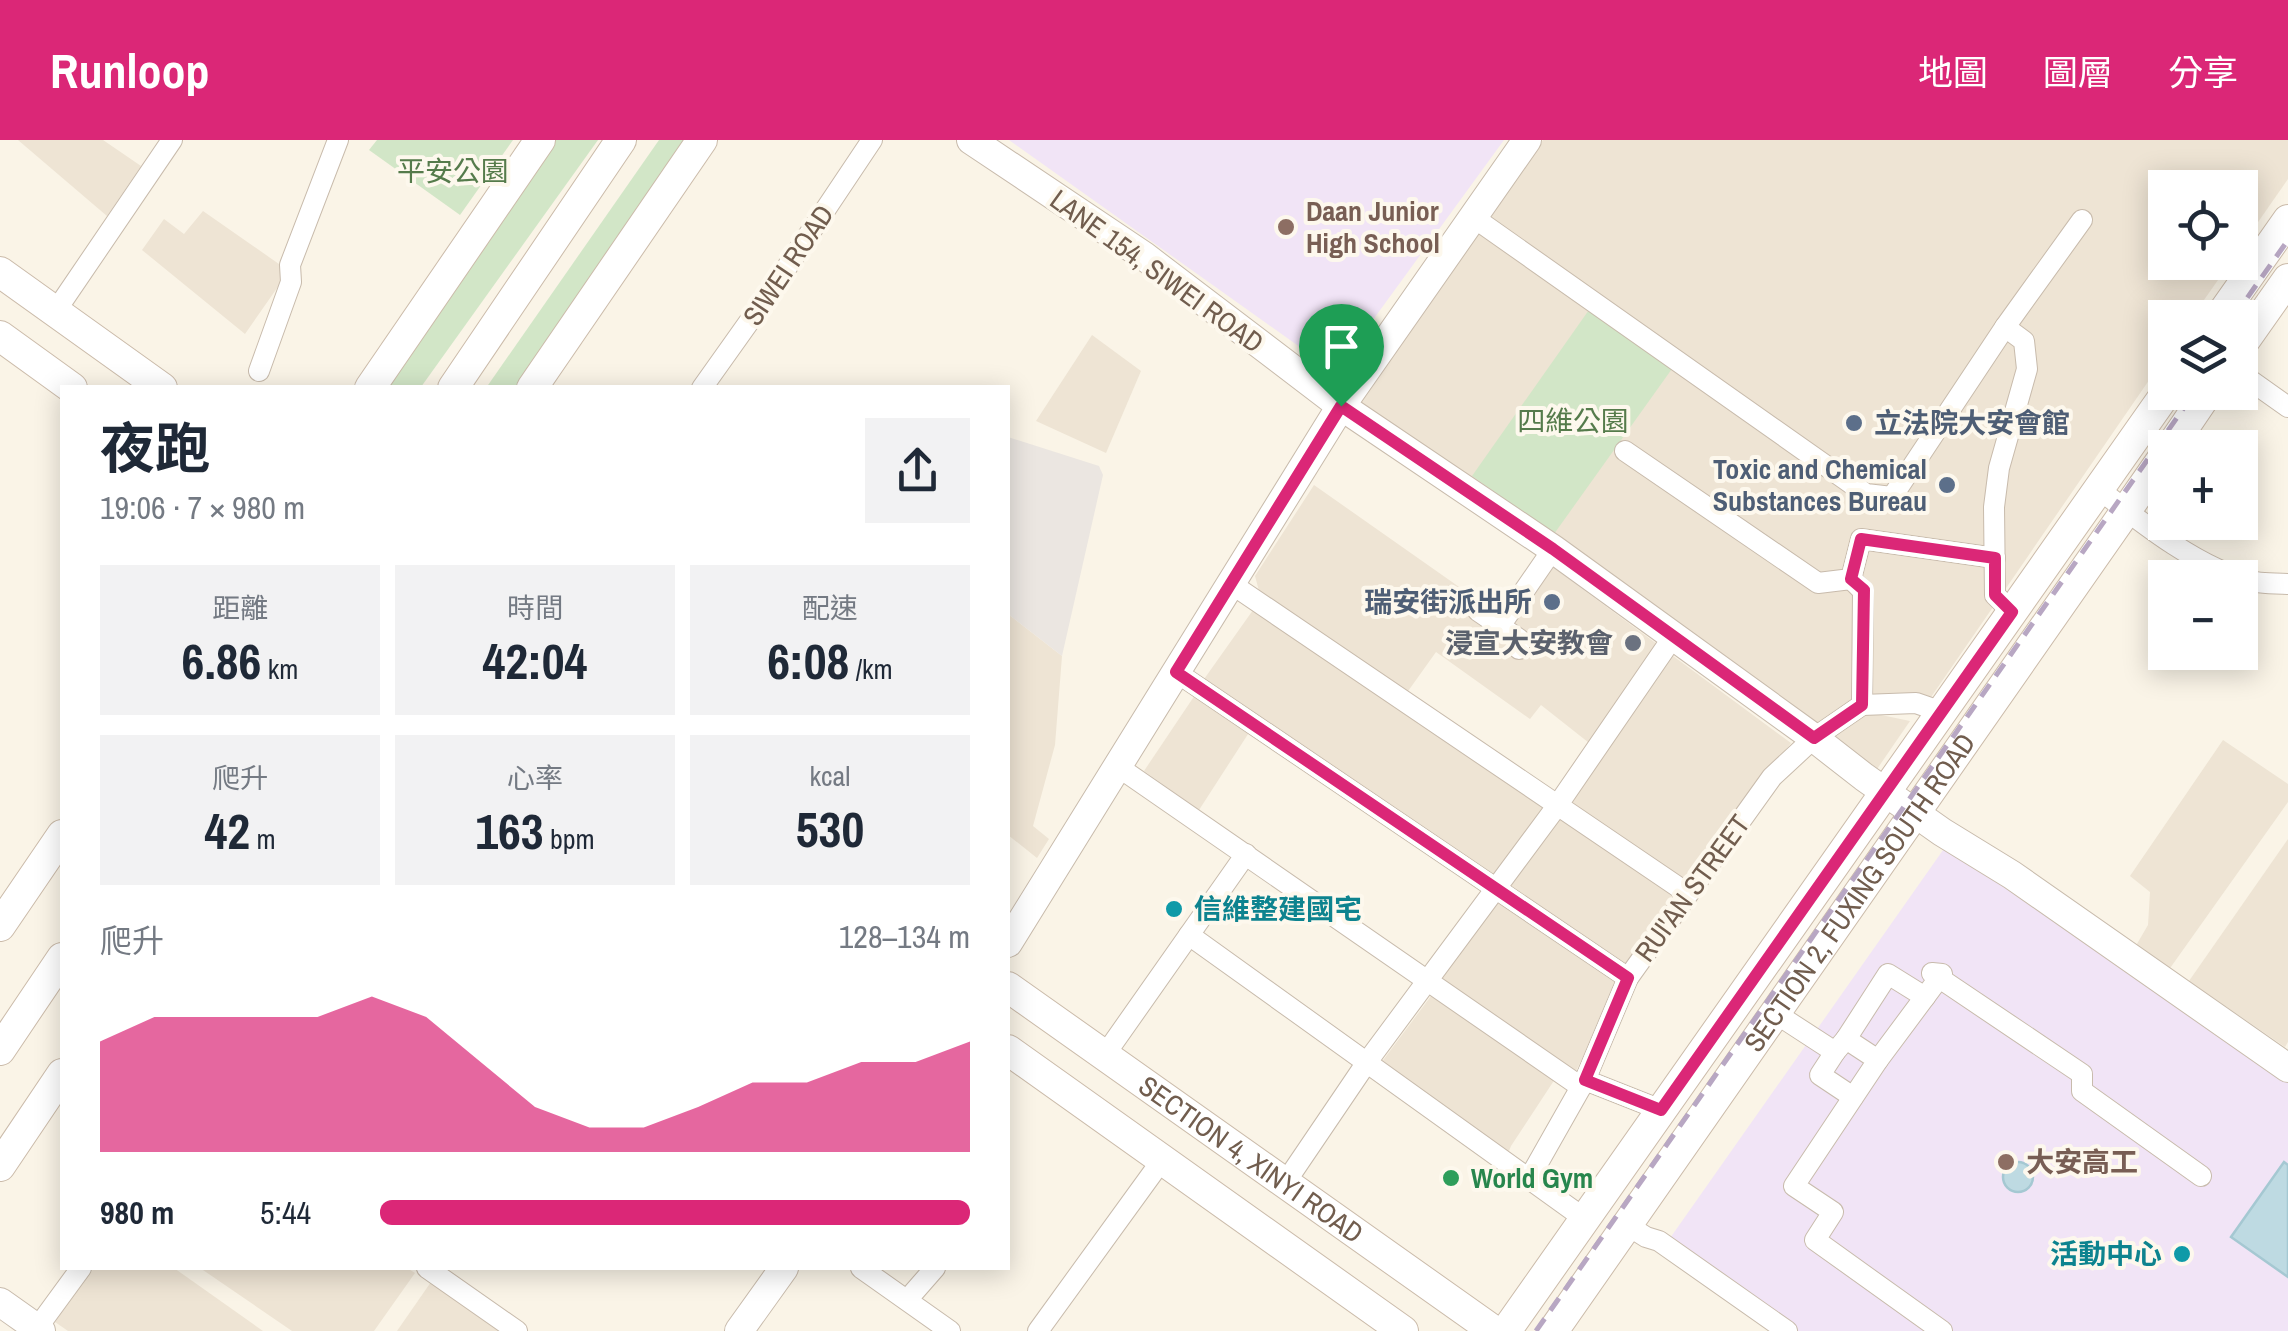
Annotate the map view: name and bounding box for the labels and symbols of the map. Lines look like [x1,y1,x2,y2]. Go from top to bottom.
park label: 平安公園 [397,152,509,190]
street label: LANE 154, SIWEI ROAD [1043,181,1271,361]
place label: Daan Junior High School [1306,192,1440,262]
street label: SIWEI ROAD [734,197,842,333]
marker: Daan Junior High School [1275,216,1297,238]
pin [1299,304,1384,407]
park label: 四維公園 [1517,402,1629,440]
place label: 立法院大安會館 [1874,404,2070,442]
marker: 立法院大安會館 [1843,412,1865,434]
place label: Toxic and Chemical Substances Bureau [1713,450,1927,520]
marker: Toxic and Chemical Substances Bureau [1936,474,1958,496]
place label: 瑞安街派出所 [1364,583,1532,621]
marker: 瑞安街派出所 [1541,591,1563,613]
place label: 浸宣大安教會 [1445,624,1613,662]
marker: 浸宣大安教會 [1622,632,1644,654]
street label: SECTION 2, FUXING SOUTH ROAD [1735,726,1984,1059]
street label: RUI'AN STREET [1626,807,1758,969]
place label: 信維整建國宅 [1194,890,1362,928]
marker: 信維整建國宅 [1163,898,1185,920]
street label: SECTION 4, XINYI ROAD [1131,1067,1371,1252]
place label: 大安高工 [2026,1143,2138,1181]
marker: 大安高工 [1995,1151,2017,1173]
place label: World Gym [1471,1159,1593,1197]
marker: World Gym [1440,1167,1462,1189]
place label: 活動中心 [2050,1235,2162,1273]
marker: 活動中心 [2171,1243,2193,1265]

